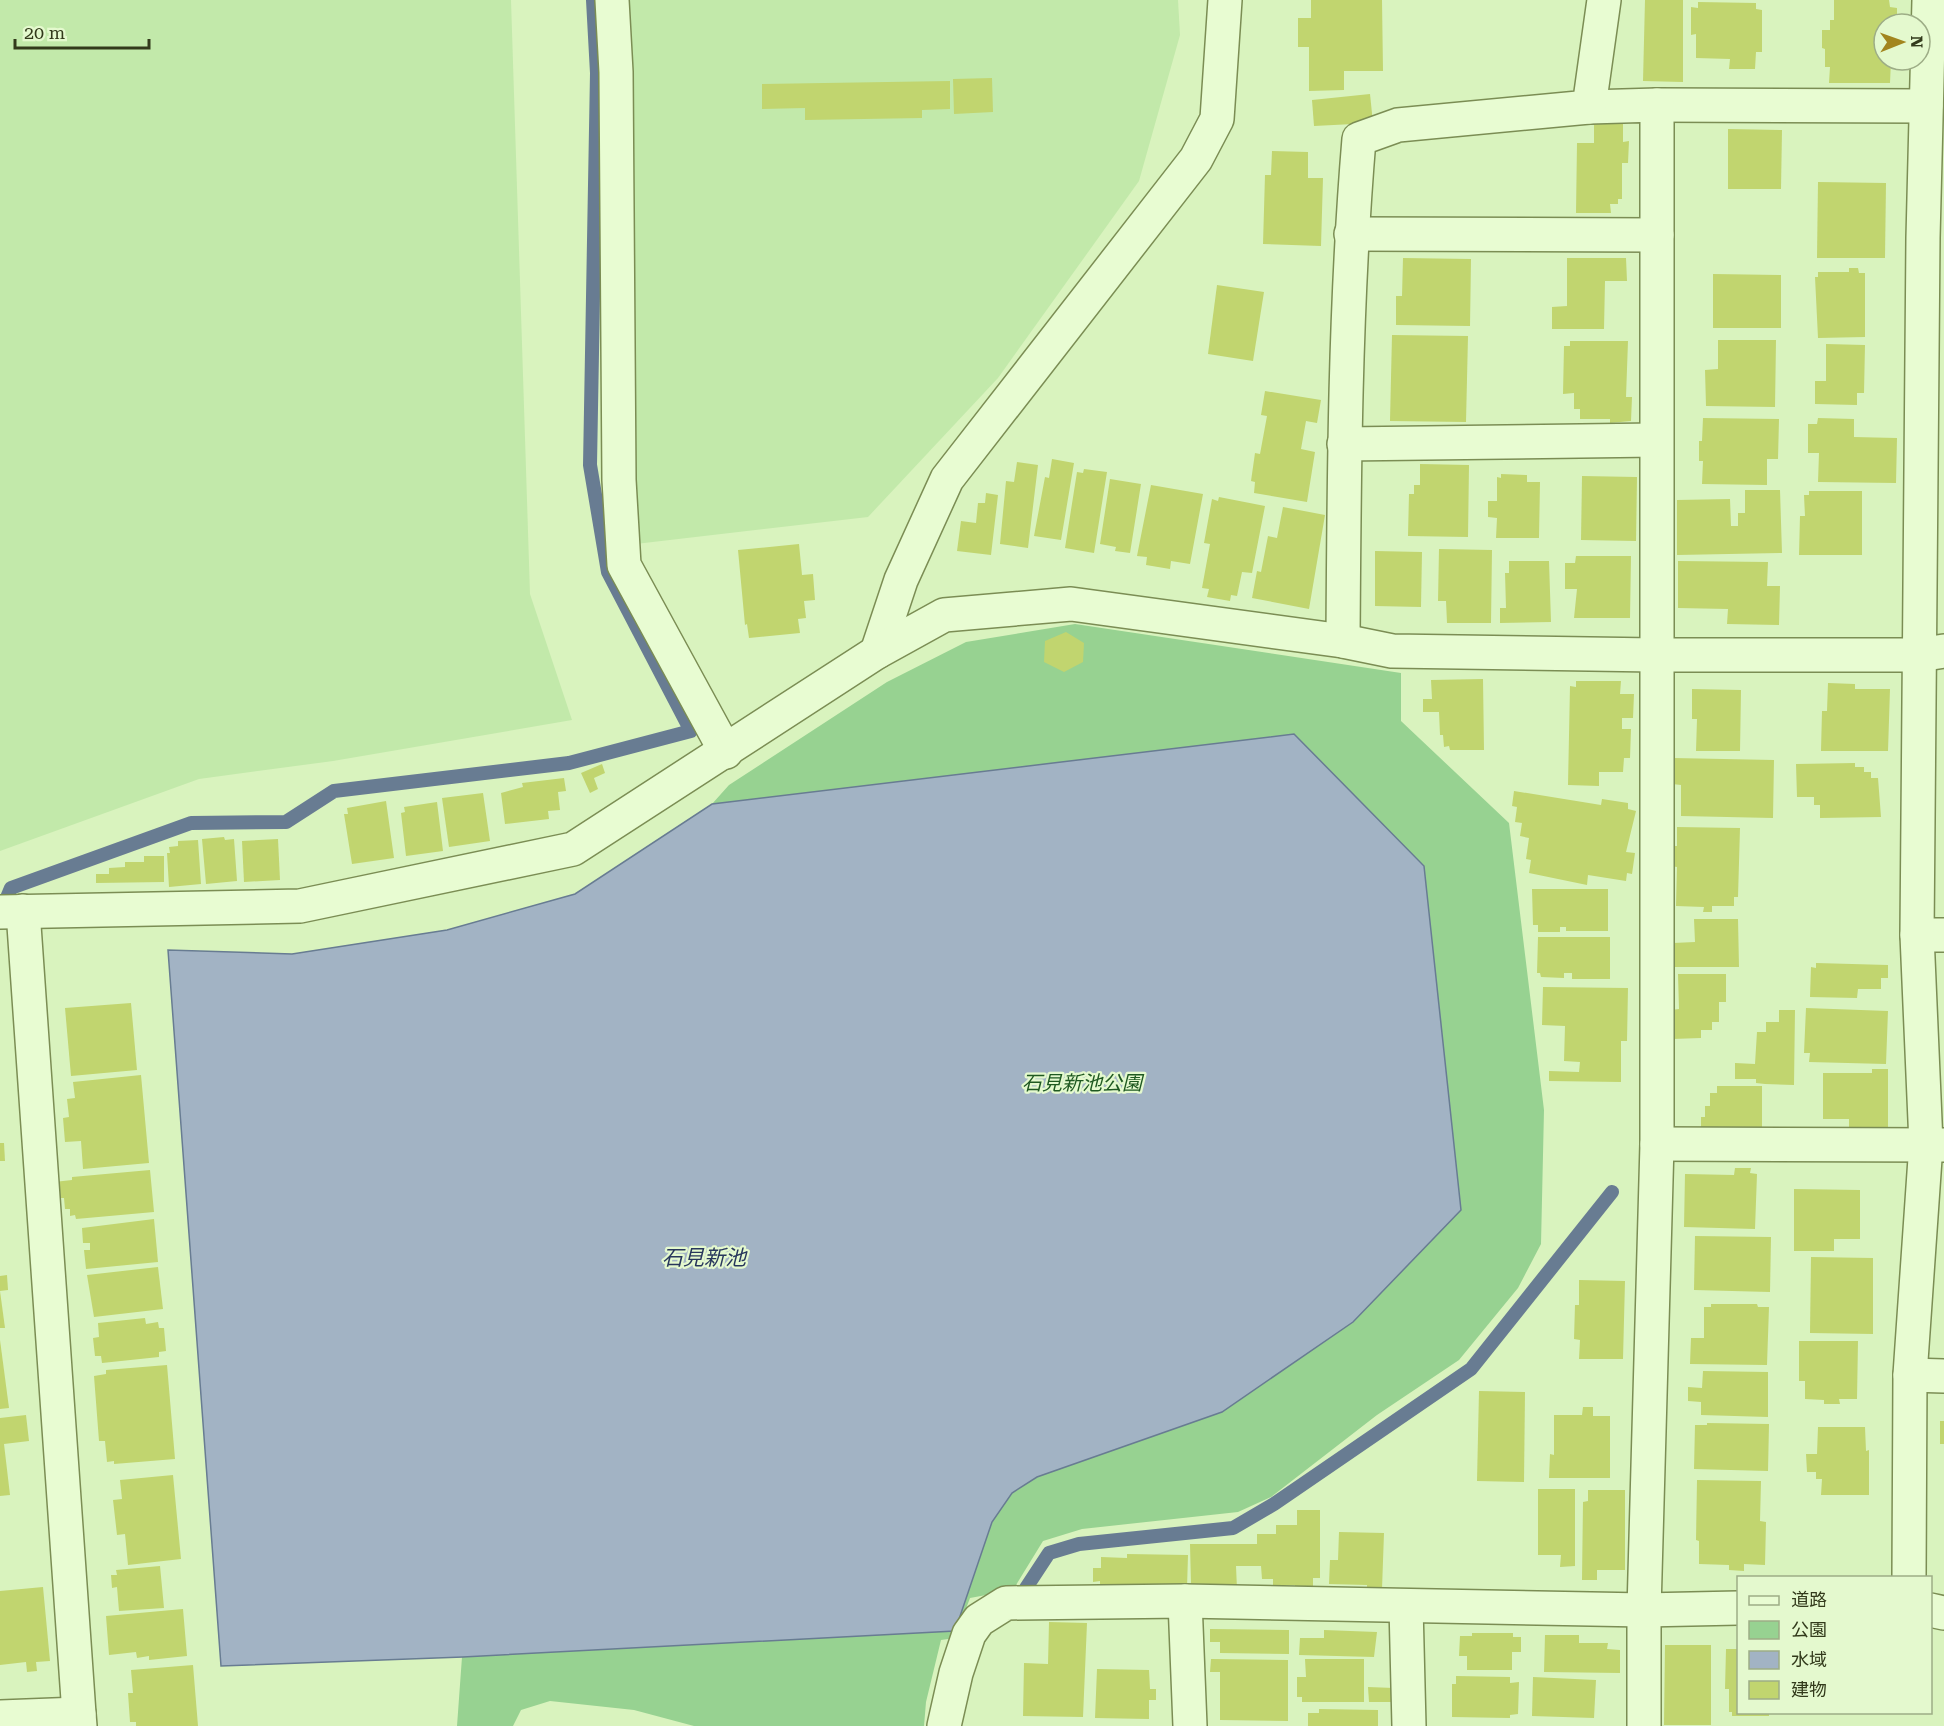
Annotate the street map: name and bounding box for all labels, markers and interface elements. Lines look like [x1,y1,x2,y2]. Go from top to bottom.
scale bar [15,12,148,50]
north arrow [1872,12,1932,72]
text: 20 m [24,22,65,43]
text: N [1907,35,1926,48]
park label: 石見新池公園 [1022,1071,1145,1095]
water label: 石見新池 [662,1246,748,1270]
legend [1737,1576,1932,1714]
text: 道路 [1791,1589,1827,1610]
text: 公園 [1791,1619,1827,1640]
text: 水域 [1791,1649,1827,1670]
text: 建物 [1791,1679,1827,1700]

